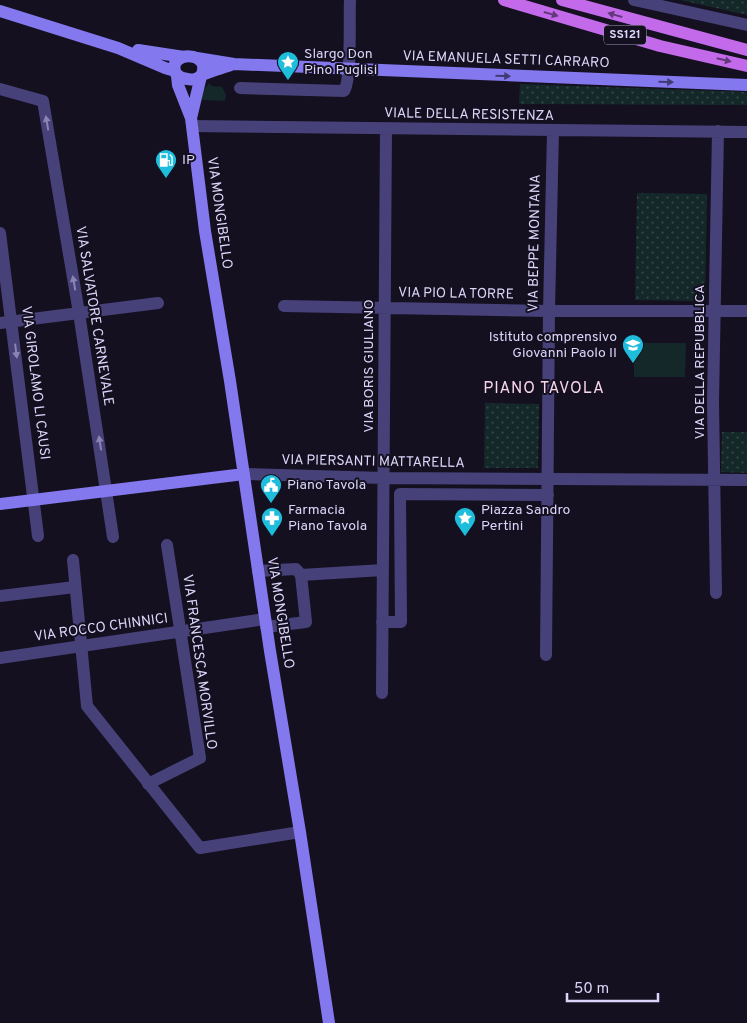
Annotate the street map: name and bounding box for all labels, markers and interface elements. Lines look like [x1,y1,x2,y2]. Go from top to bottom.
one-way arrow [543,10,558,18]
one-way arrow [608,11,623,19]
road number: SS121 [604,26,646,44]
place label: Slargo Don Pino Puglisi [304,46,377,79]
street label: VIA EMANUELA SETTI CARRARO [402,48,610,72]
place icon: Slargo Don Pino Puglisi [276,50,300,81]
one-way arrow [717,56,732,64]
one-way arrow [495,72,511,80]
one-way arrow [658,78,674,86]
street label: VIALE DELLA RESISTENZA [384,105,554,125]
one-way arrow [43,114,51,130]
fuel station icon: IP [154,148,178,179]
place label: IP [182,152,195,169]
street label: VIA MONGIBELLO [203,156,235,270]
street label: VIA BEPPE MONTANA [525,174,545,312]
street label: VIA SALVATORE CARNEVALE [71,225,117,407]
one-way arrow [70,275,78,291]
street label: VIA PIO LA TORRE [398,284,514,304]
street label: VIA DELLA REPUBBLICA [692,284,709,440]
street label: VIA BORIS GIULIANO [361,299,378,433]
street label: VIA GIROLAMO LI CAUSI [17,305,53,461]
place label: Istituto comprensivo Giovanni Paolo II [489,329,617,362]
school or university icon: Istituto comprensivo Giovanni Paolo II [621,333,645,364]
one-way arrow [12,343,20,359]
district label: PIANO TAVOLA [483,379,605,399]
one-way arrow [96,435,104,451]
street label: VIA PIERSANTI MATTARELLA [281,452,465,472]
public building icon: Piano Tavola [259,473,283,504]
place label: Piano Tavola [287,477,366,494]
place label: Farmacia Piano Tavola [288,502,367,535]
place label: Piazza Sandro Pertini [481,502,571,535]
pharmacy icon: Farmacia Piano Tavola [260,506,284,537]
place icon: Piazza Sandro Pertini [453,506,477,537]
street label: VIA MONGIBELLO [263,556,297,670]
street label: VIA FRANCESCA MORVILLO [178,573,220,751]
street label: VIA ROCCO CHINNICI [33,610,169,646]
scale bar [567,970,658,1002]
text: 50 m [574,980,609,999]

